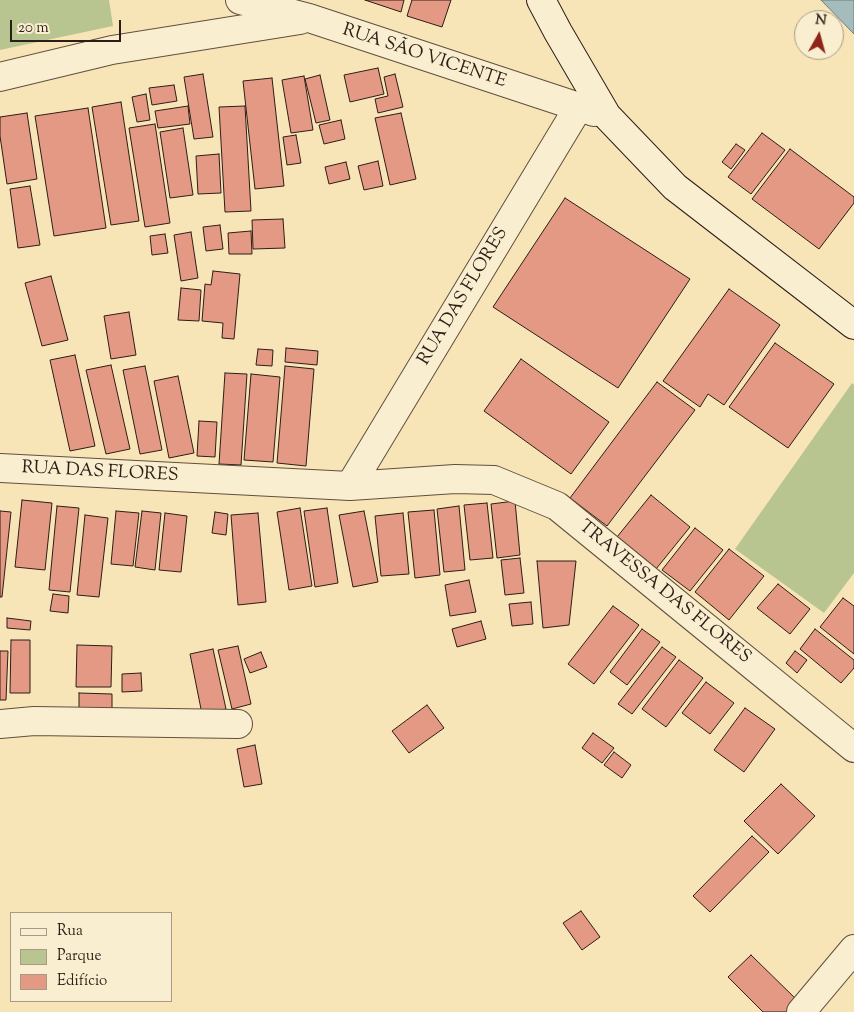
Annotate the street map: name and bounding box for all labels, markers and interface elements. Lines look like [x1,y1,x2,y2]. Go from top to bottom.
scale bar [12,10,124,42]
north arrow [794,10,844,60]
text: N [814,10,827,32]
text: 20 m [18,18,49,39]
street label: RUA SÃO VICENTE [339,20,509,94]
street label: RUA DAS FLORES [414,224,514,370]
street label: RUA DAS FLORES [21,458,179,488]
street label: TRAVESSA DAS FLORES [573,517,755,669]
legend [10,912,172,1002]
text: Rua [57,921,83,942]
text: Parque [57,946,101,967]
text: Edifício [57,971,107,992]

